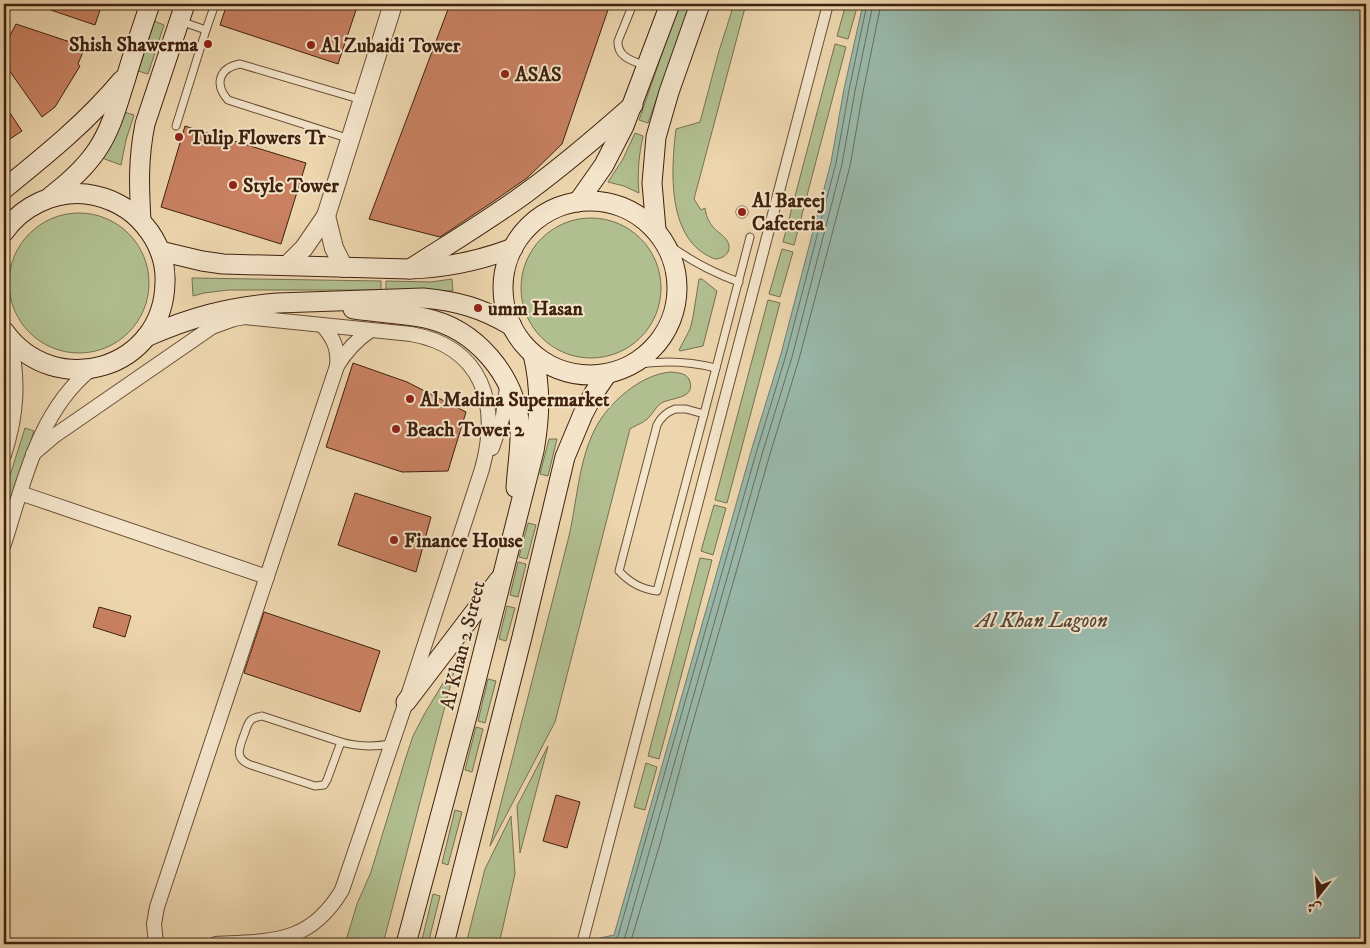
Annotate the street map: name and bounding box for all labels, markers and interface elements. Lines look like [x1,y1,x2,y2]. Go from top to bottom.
place label: Shish Shawerma [69,33,198,58]
place label: Al Zubaidi Tower [320,34,461,59]
marker: Shish Shawerma [202,38,214,50]
marker: Al Zubaidi Tower [305,39,317,51]
place label: ASAS [514,63,561,88]
marker: ASAS [499,68,511,80]
place label: Tulip Flowers Tr [188,126,326,151]
marker: Tulip Flowers Tr [173,131,185,143]
place label: Style Tower [243,174,339,199]
marker: Style Tower [227,179,239,191]
place label: Al Bareej Cafeteria [751,189,825,237]
marker: Al Bareej Cafeteria [736,206,748,218]
place label: umm Hasan [488,297,583,322]
marker: umm Hasan [472,302,484,314]
place label: Al Madina Supermarket [419,388,610,413]
marker: Al Madina Supermarket [404,393,416,405]
place label: Beach Tower 2 [406,418,525,443]
marker: Beach Tower 2 [390,423,402,435]
place label: Finance House [404,529,523,554]
marker: Finance House [388,534,400,546]
street label: Al Khan 2 Street [435,578,492,713]
water label: Al Khan Lagoon [974,608,1108,634]
north arrow [1292,870,1342,920]
text: ش [1305,897,1324,918]

